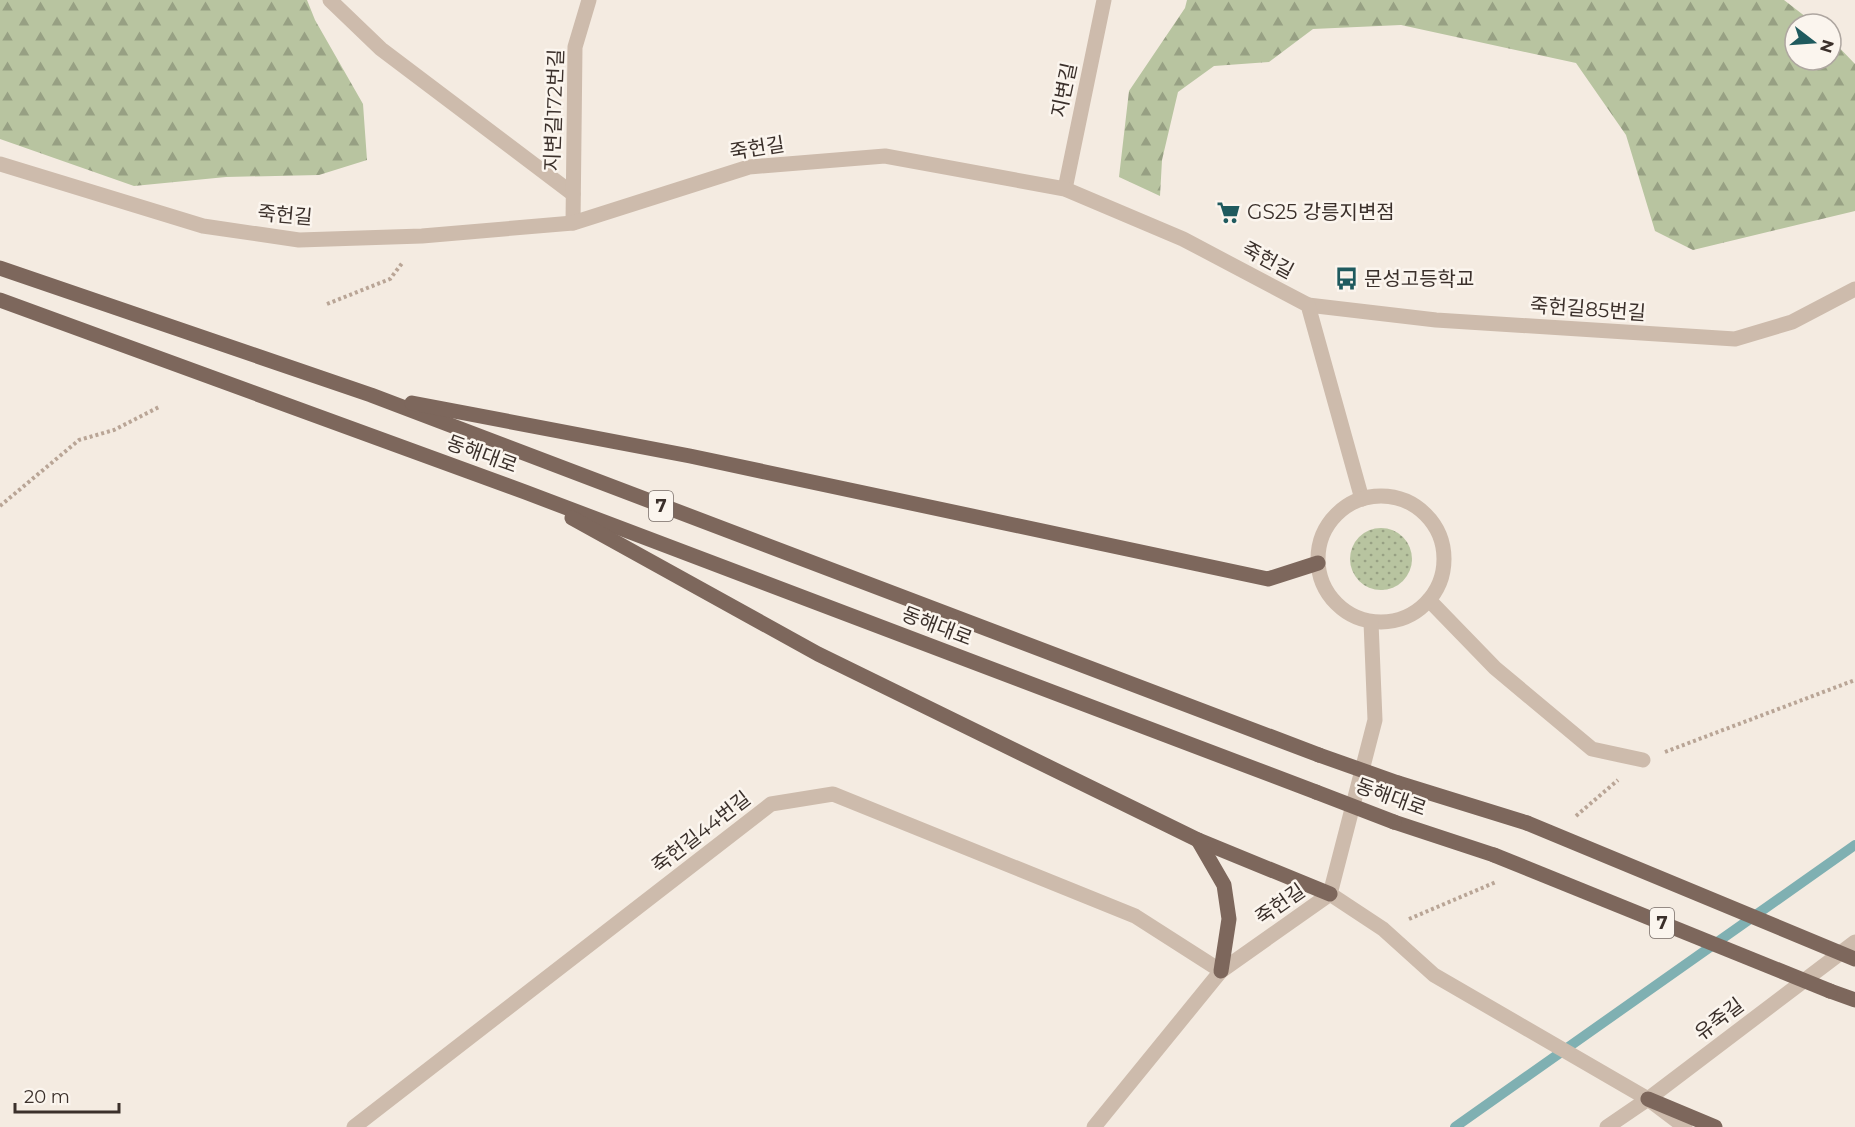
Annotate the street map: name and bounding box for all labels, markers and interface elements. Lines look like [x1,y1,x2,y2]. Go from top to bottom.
north arrow [1783,12,1843,72]
text: N [1816,37,1838,55]
street label: 지변길172번길 [540,48,568,172]
street label: 지변길 [1047,61,1081,119]
street label: 죽헌길 [728,132,786,164]
supermarket icon: GS25 강릉지변점 [1216,199,1242,225]
place label: GS25 강릉지변점 [1247,200,1395,224]
street label: 죽헌길 [256,201,314,229]
street label: 죽헌길 [1238,236,1298,284]
bus stop icon: 문성고등학교 [1333,266,1359,292]
place label: 문성고등학교 [1364,267,1474,291]
street label: 죽헌길85번길 [1529,293,1647,325]
street label: 동해대로 [443,430,521,478]
road number: 7 [649,491,673,521]
street label: 동해대로 [898,602,976,650]
street label: 동해대로 [1352,773,1430,821]
street label: 죽헌길44번길 [647,786,755,878]
street label: 죽헌길 [1251,878,1309,930]
road number: 7 [1650,908,1674,938]
street label: 유죽길 [1690,993,1748,1045]
scale bar [15,1076,118,1114]
text: 20 m [24,1086,70,1108]

